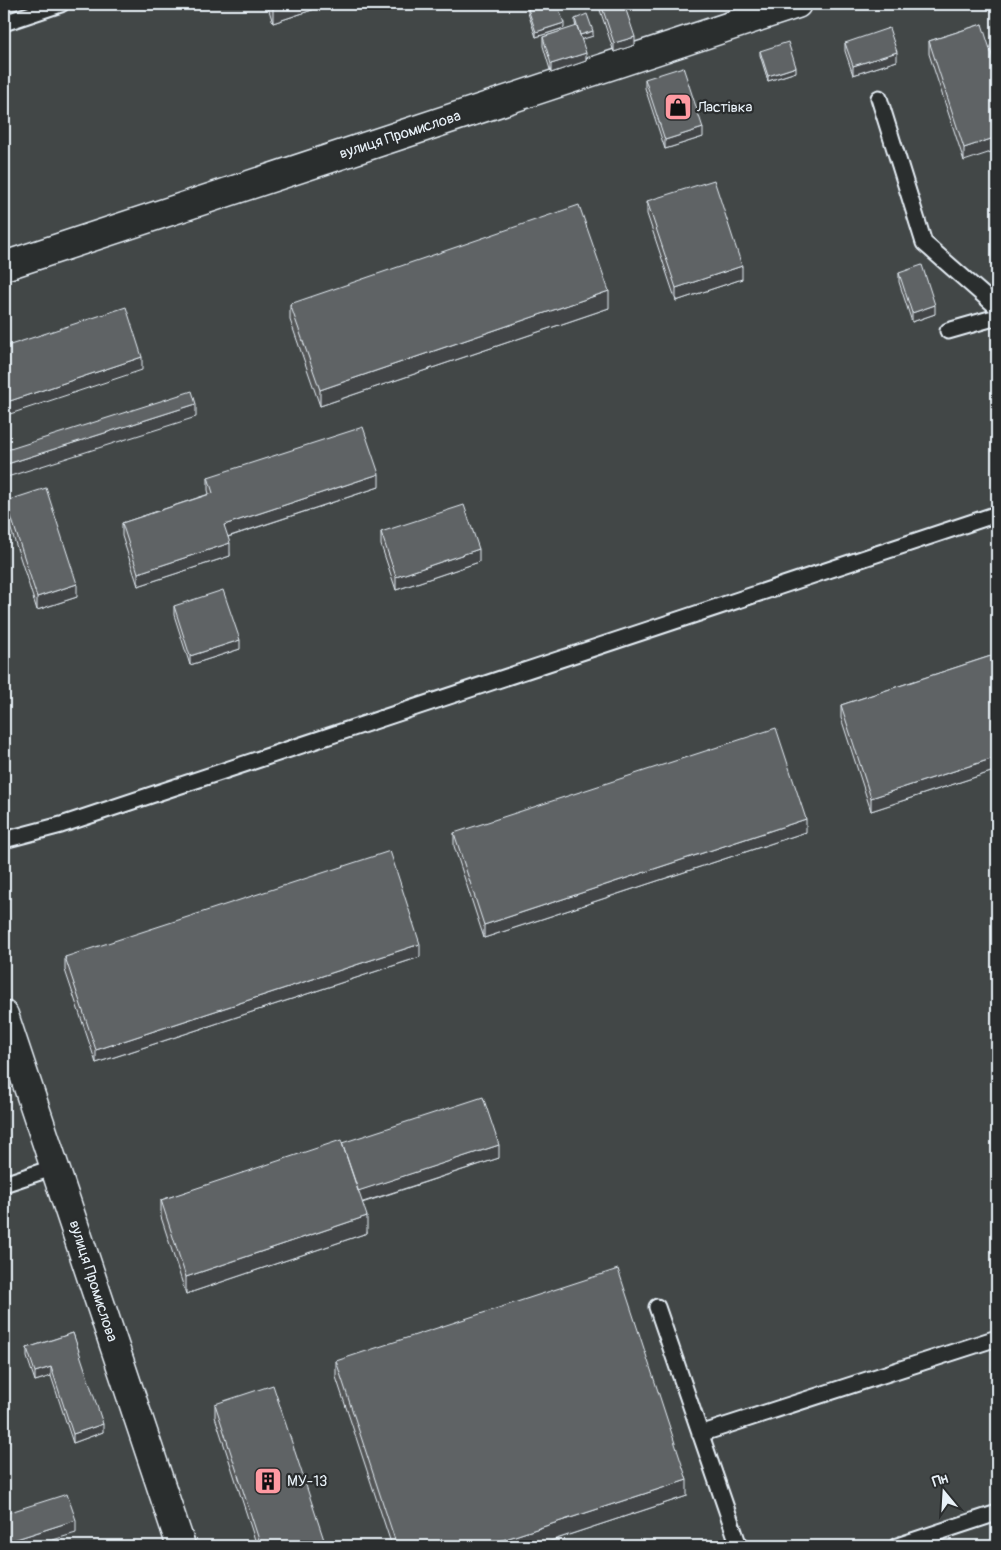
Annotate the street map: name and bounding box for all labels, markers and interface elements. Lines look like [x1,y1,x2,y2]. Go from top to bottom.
shop icon: Ластівка [663,92,693,122]
place label: Ластівка [696,98,753,117]
street label: вулиця Промислова [337,106,463,164]
street label: вулиця Промислова [64,1218,122,1344]
building icon: МУ-13 [253,1466,283,1496]
north arrow [918,1468,968,1518]
text: Пн [930,1470,950,1491]
place label: МУ-13 [287,1472,327,1491]

